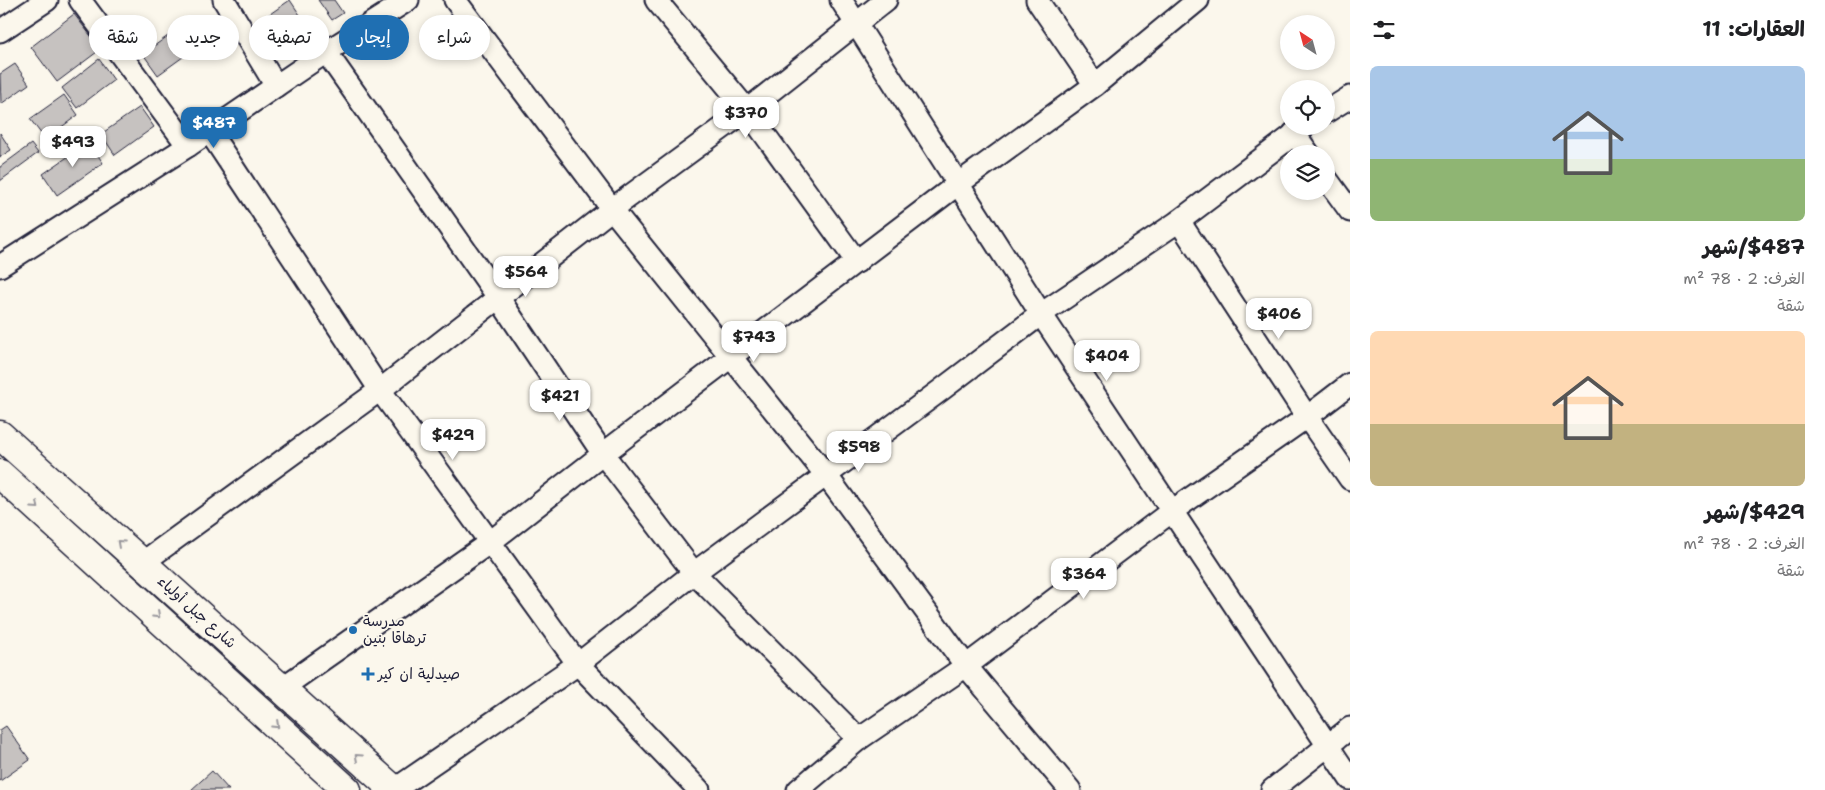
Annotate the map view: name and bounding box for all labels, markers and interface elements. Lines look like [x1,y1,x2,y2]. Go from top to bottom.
chip: شقة [89,15,157,60]
chip: جديد [167,15,239,60]
chip: تصفية [249,15,329,60]
chip: إيجار [339,15,409,60]
chip: شراء [419,15,490,60]
north arrow [1280,15,1335,70]
map controls [1280,15,1335,200]
text: العقارات: 11 [1702,15,1805,43]
icon: filters [1370,16,1398,44]
button: locate [1280,80,1335,135]
pin: $370 [716,96,776,139]
icon: home [1543,98,1633,188]
text: $370 [724,102,768,123]
pin: $487 [184,106,244,149]
text: $487 [192,112,236,133]
pin: $493 [43,126,103,168]
text: $493 [51,131,95,152]
button: layers [1280,145,1335,200]
text: $487/شهر [1703,233,1805,261]
pin: $564 [496,256,556,298]
text: $564 [504,261,548,282]
text: الغرف: 2 · 78 m² [1683,268,1805,289]
text: شقة [1777,295,1805,316]
pin: $406 [1249,298,1309,340]
text: $406 [1257,303,1301,324]
pin: $743 [724,320,784,363]
text: $743 [732,326,776,347]
pin: $404 [1077,340,1137,382]
text: $404 [1085,345,1129,366]
icon: home [1543,363,1633,453]
pin: $421 [530,380,590,422]
text: $421 [541,385,579,406]
pin: $429 [423,418,483,461]
text: $429 [432,424,474,445]
pin: $598 [829,430,889,473]
text: $598 [837,436,881,457]
text: $429/شهر [1705,498,1805,526]
one-way arrow [31,501,40,510]
text: الغرف: 2 · 78 m² [1683,533,1805,554]
one-way arrow [117,540,126,549]
pin: $364 [1054,558,1114,600]
text: شقة [1777,560,1805,581]
text: $364 [1062,563,1106,584]
street label: شارع جبل أولياء [153,571,241,653]
one-way arrow [151,610,160,619]
place label: مدرسة ترهاقا بنين [363,611,427,648]
marker: مدرسة ترهاقا بنين [347,624,359,636]
place label: صيدلية ان كير [376,664,460,684]
marker: صيدلية ان كير [362,668,374,680]
one-way arrow [271,719,280,728]
one-way arrow [354,754,363,763]

